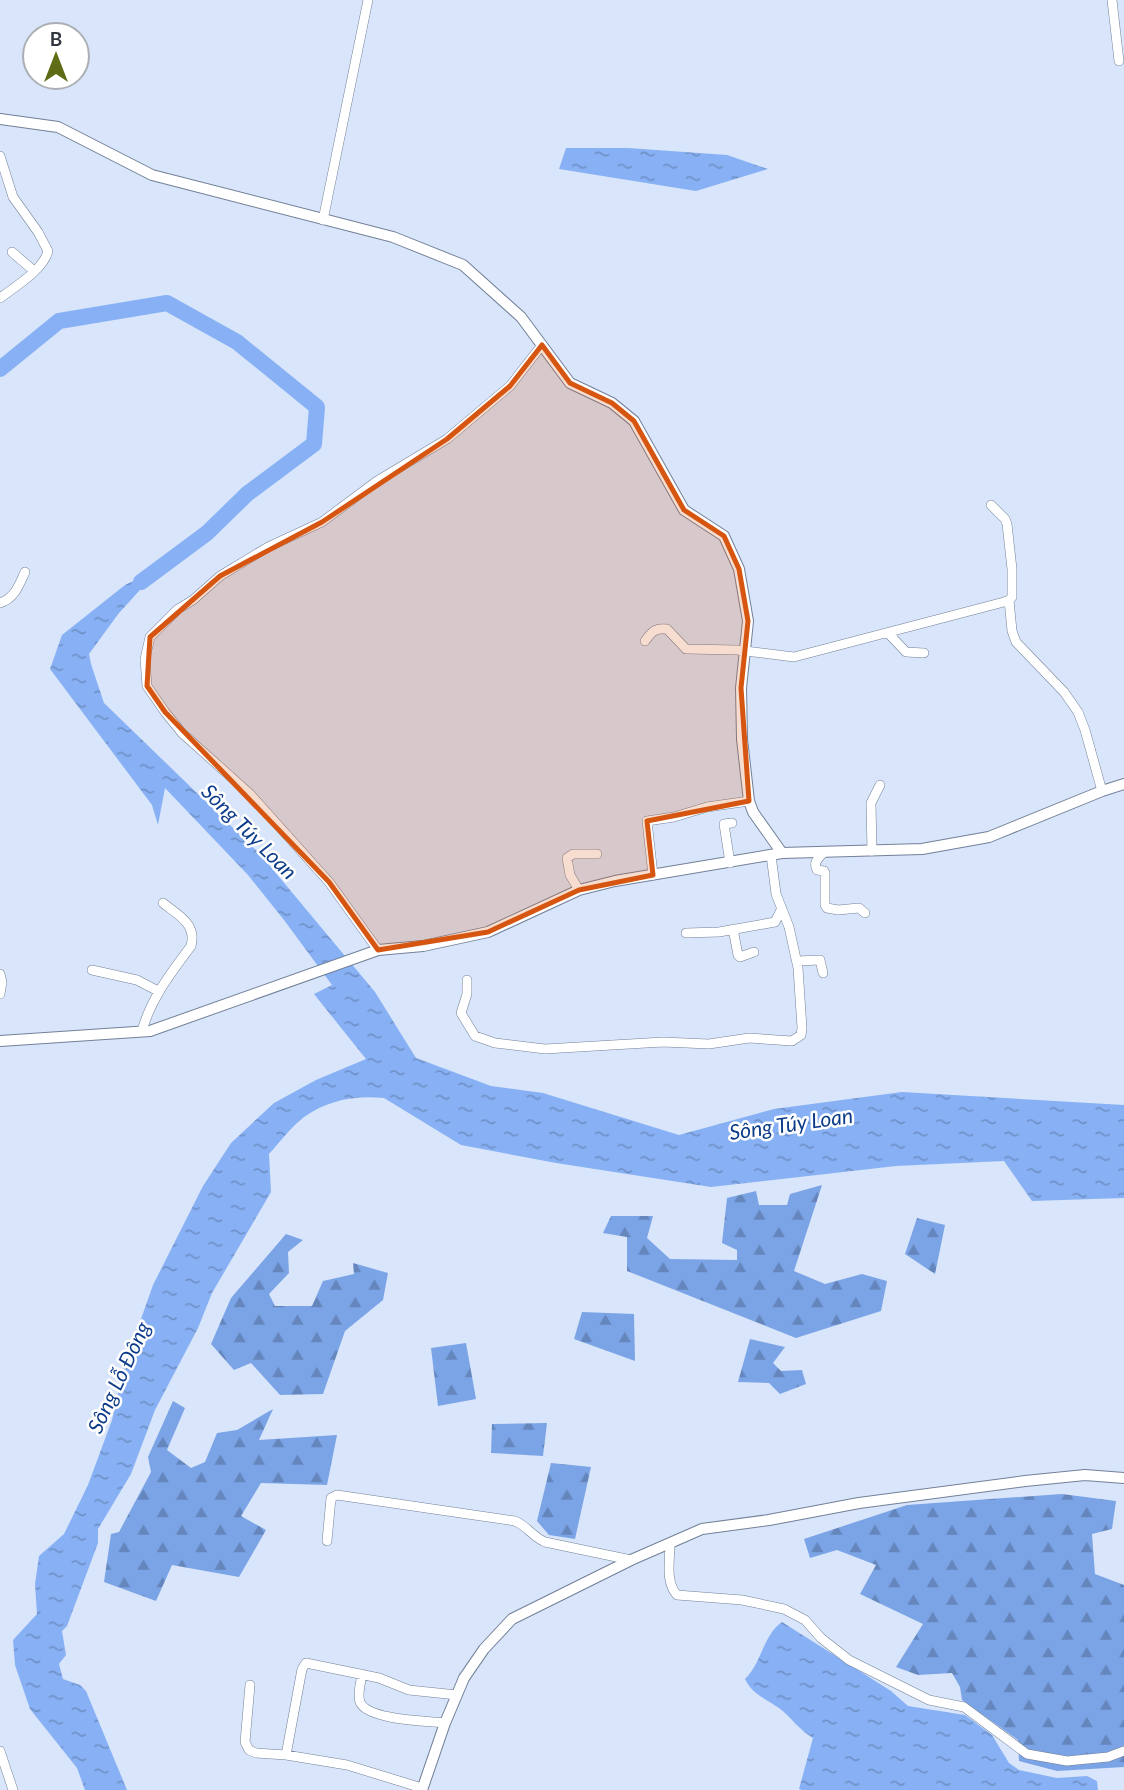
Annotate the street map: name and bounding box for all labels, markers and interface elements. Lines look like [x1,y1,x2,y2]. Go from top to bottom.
north arrow [21,21,91,91]
text: B [50,27,62,50]
water label: Sông Túy Loan [197,778,303,884]
water label: Sông Túy Loan [728,1102,854,1144]
water label: Sông Lỗ Đông [81,1317,155,1437]

